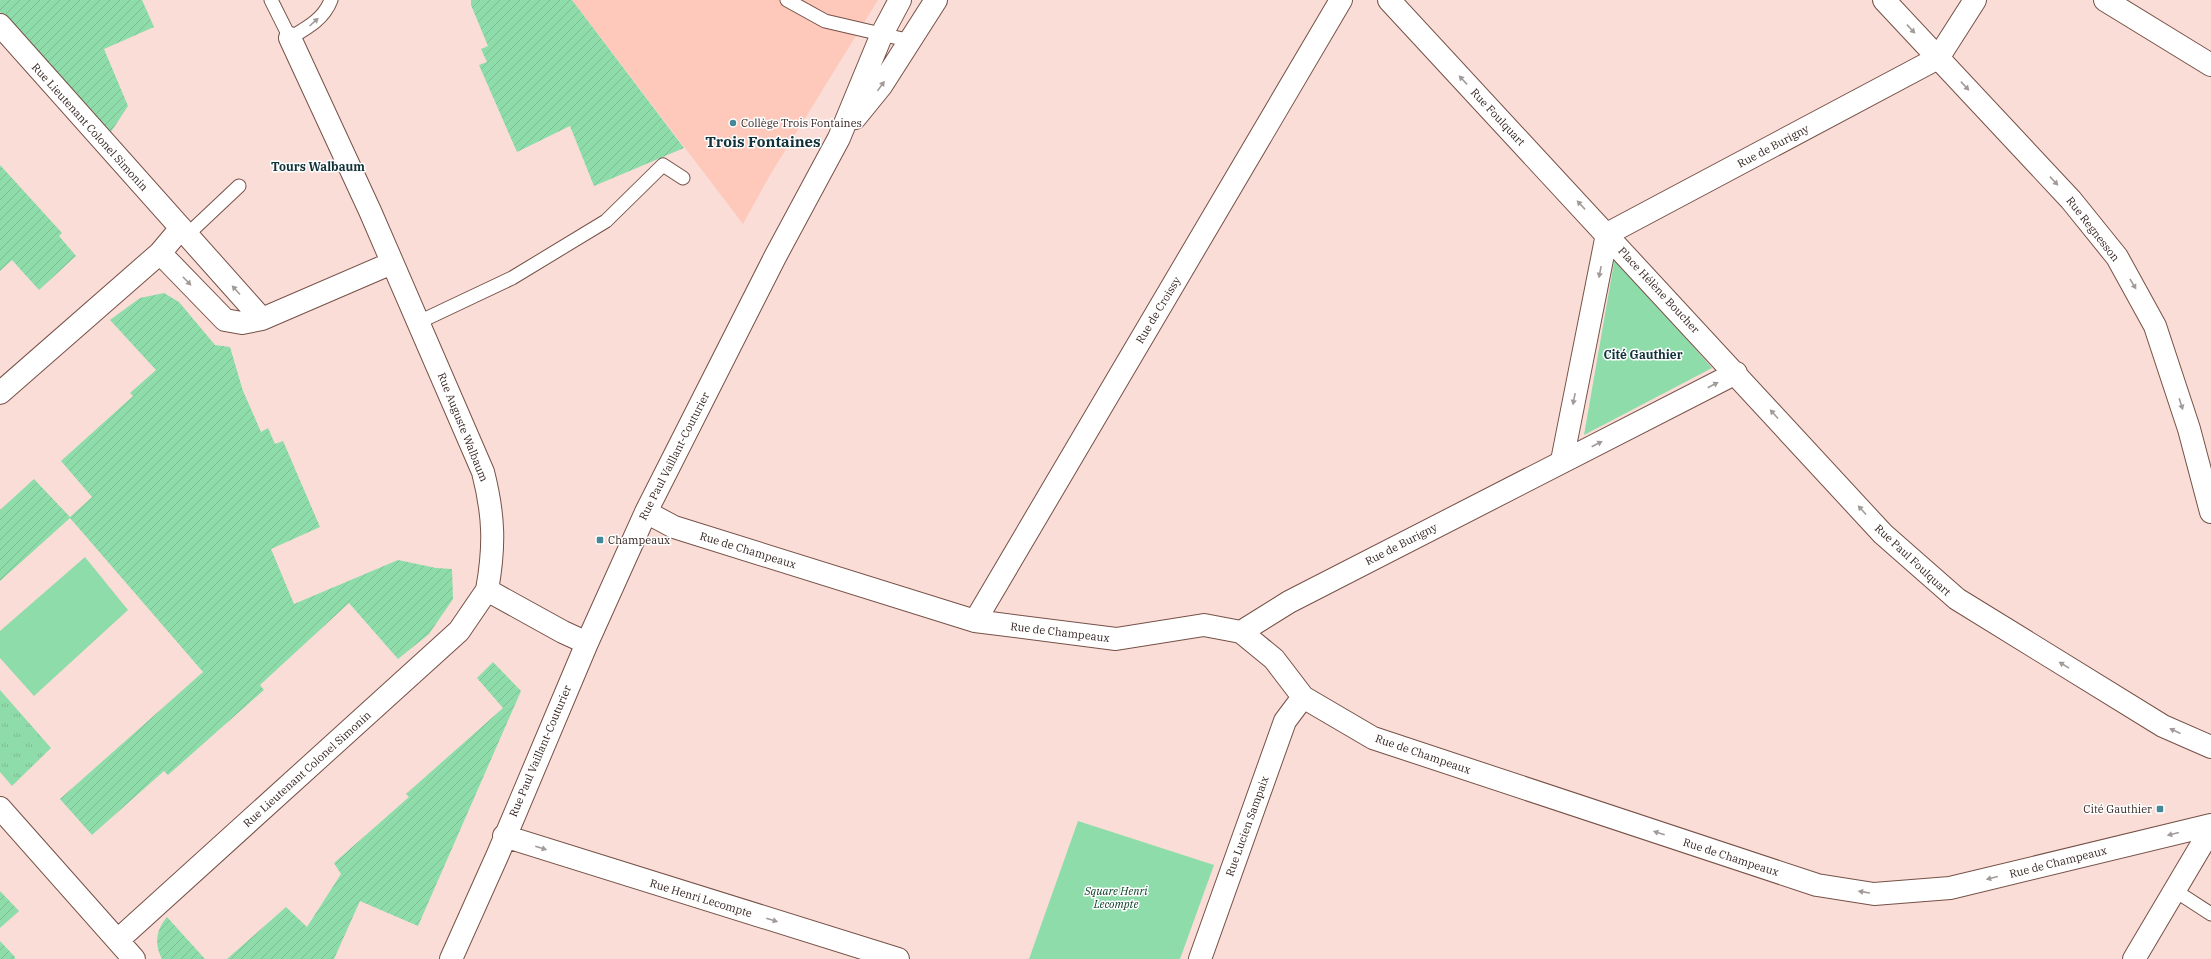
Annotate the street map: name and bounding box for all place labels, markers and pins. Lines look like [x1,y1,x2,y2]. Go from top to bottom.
place label: Collège Trois Fontaines [741,116,862,130]
marker: Collège Trois Fontaines [728,118,738,128]
place label: Champeaux [608,533,670,547]
marker: Champeaux [595,535,605,545]
place label: Cité Gauthier [2083,802,2152,816]
marker: Cité Gauthier [2155,804,2165,814]

